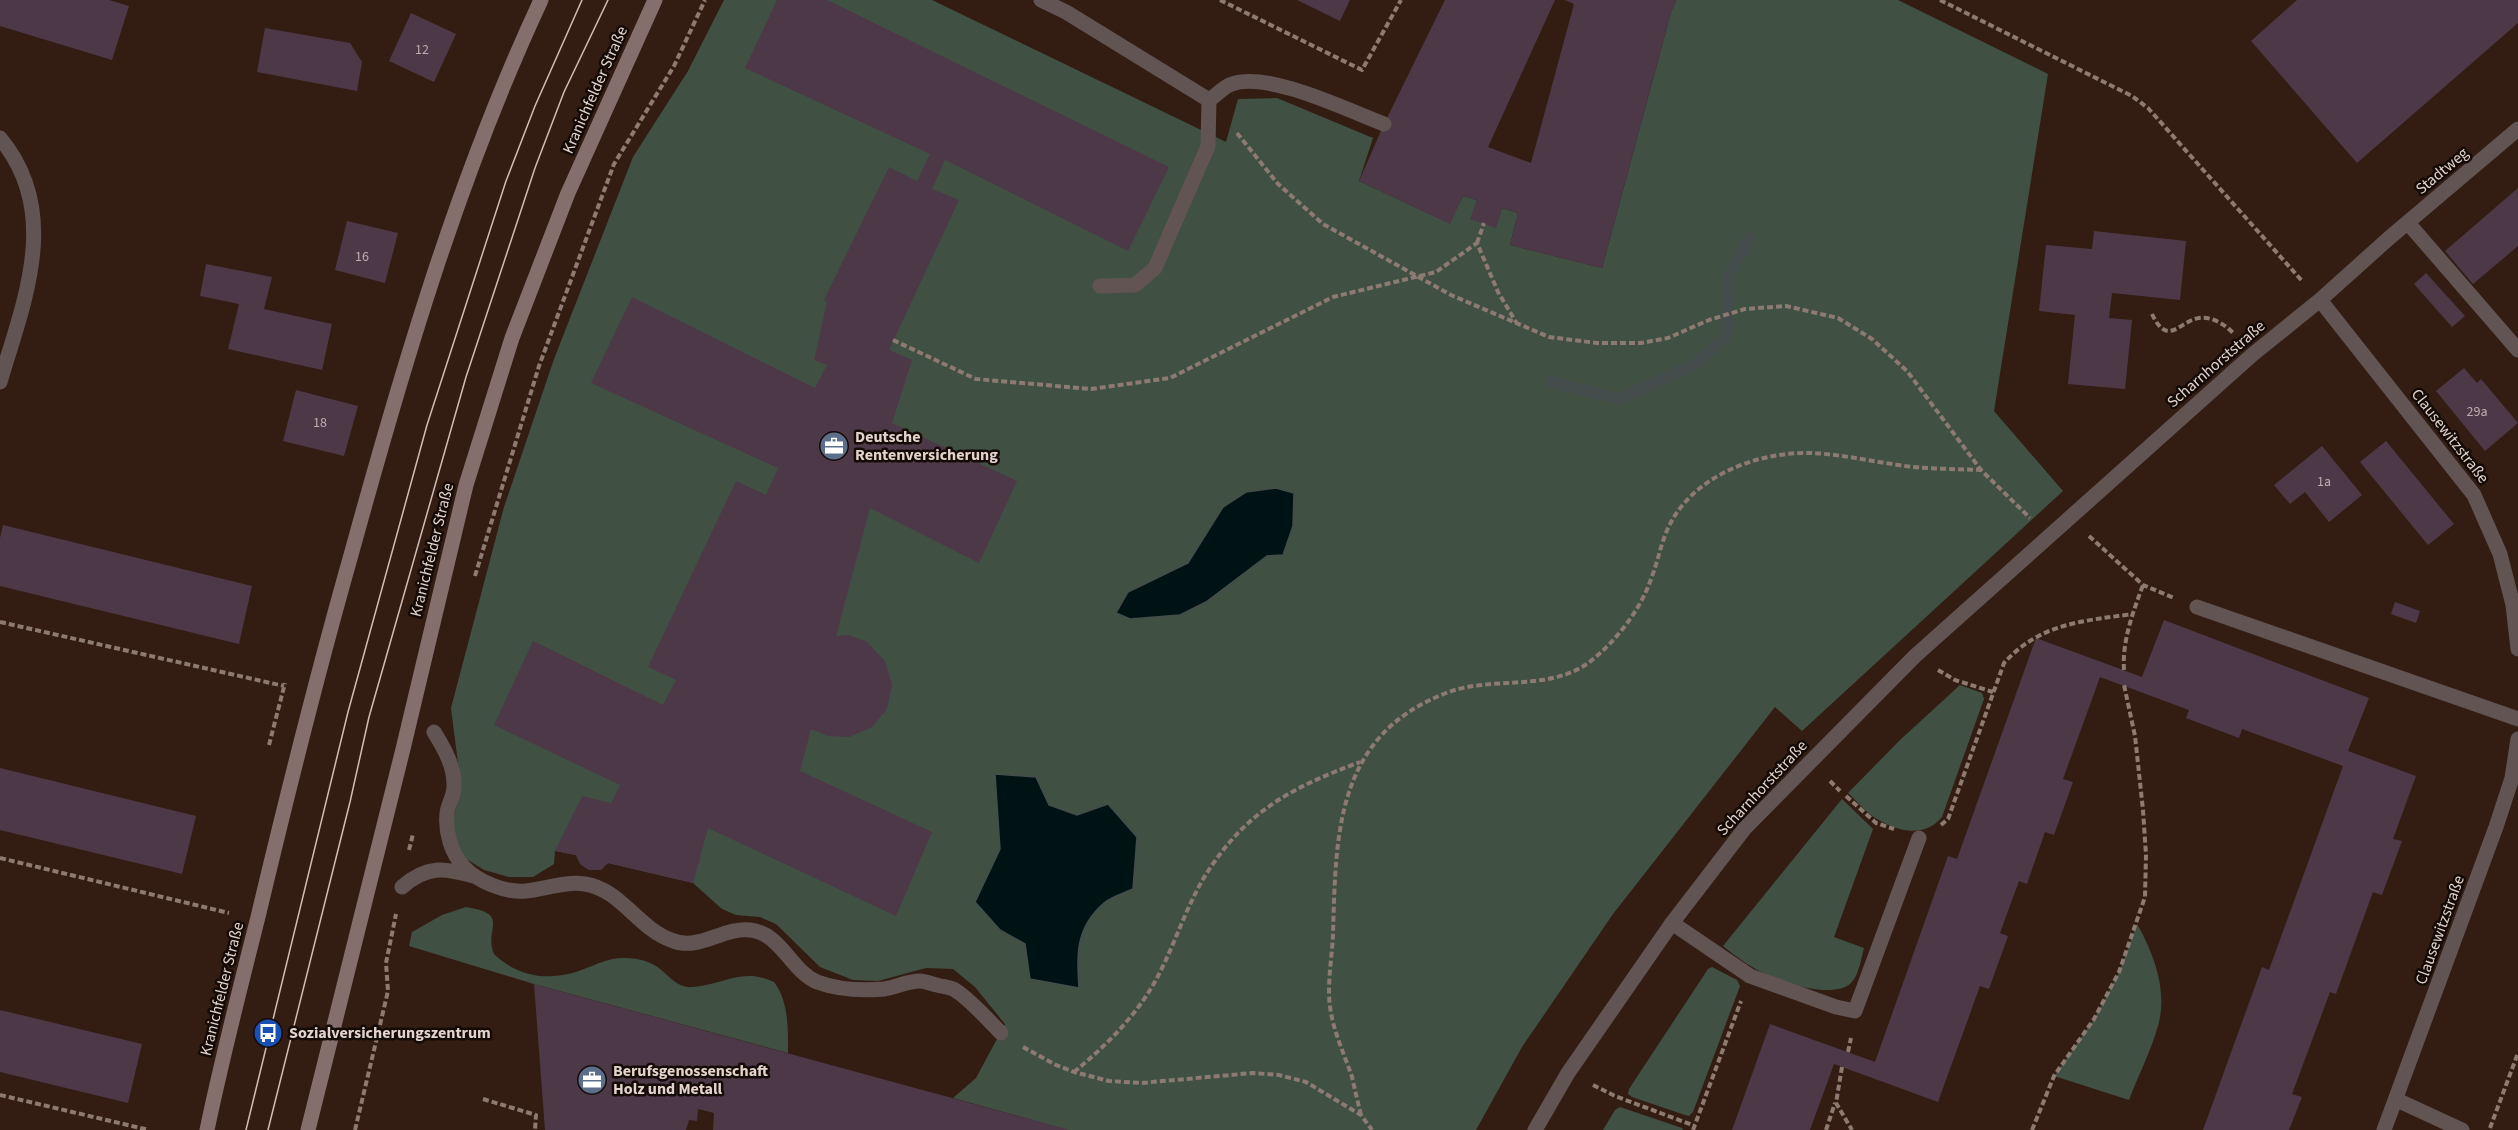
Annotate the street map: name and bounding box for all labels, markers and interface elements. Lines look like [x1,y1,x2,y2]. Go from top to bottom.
street label: Kranichfelder Straße [557,23,633,157]
house number: 12 [415,40,429,60]
street label: Stadtweg [2411,142,2473,200]
house number: 16 [355,247,369,267]
street label: Scharnhorststraße [2162,315,2270,413]
street label: Clausewitzstraße [2406,384,2494,488]
house number: 29a [2467,402,2487,422]
house number: 18 [313,413,327,433]
place label: Deutsche Rentenversicherung [855,426,998,466]
office icon: Deutsche Rentenversicherung [818,430,850,462]
house number: 1a [2317,472,2331,492]
street label: Kranichfelder Straße [405,481,459,619]
street label: Scharnhorststraße [1712,735,1812,841]
street label: Clausewitzstraße [2410,872,2470,988]
street label: Kranichfelder Straße [195,920,249,1058]
bus stop icon: Sozialversicherungszentrum [252,1017,284,1049]
place label: Sozialversicherungszentrum [289,1022,491,1044]
place label: Berufsgenossenschaft Holz und Metall [613,1060,768,1100]
office icon: Berufsgenossenschaft Holz und Metall [576,1064,608,1096]

